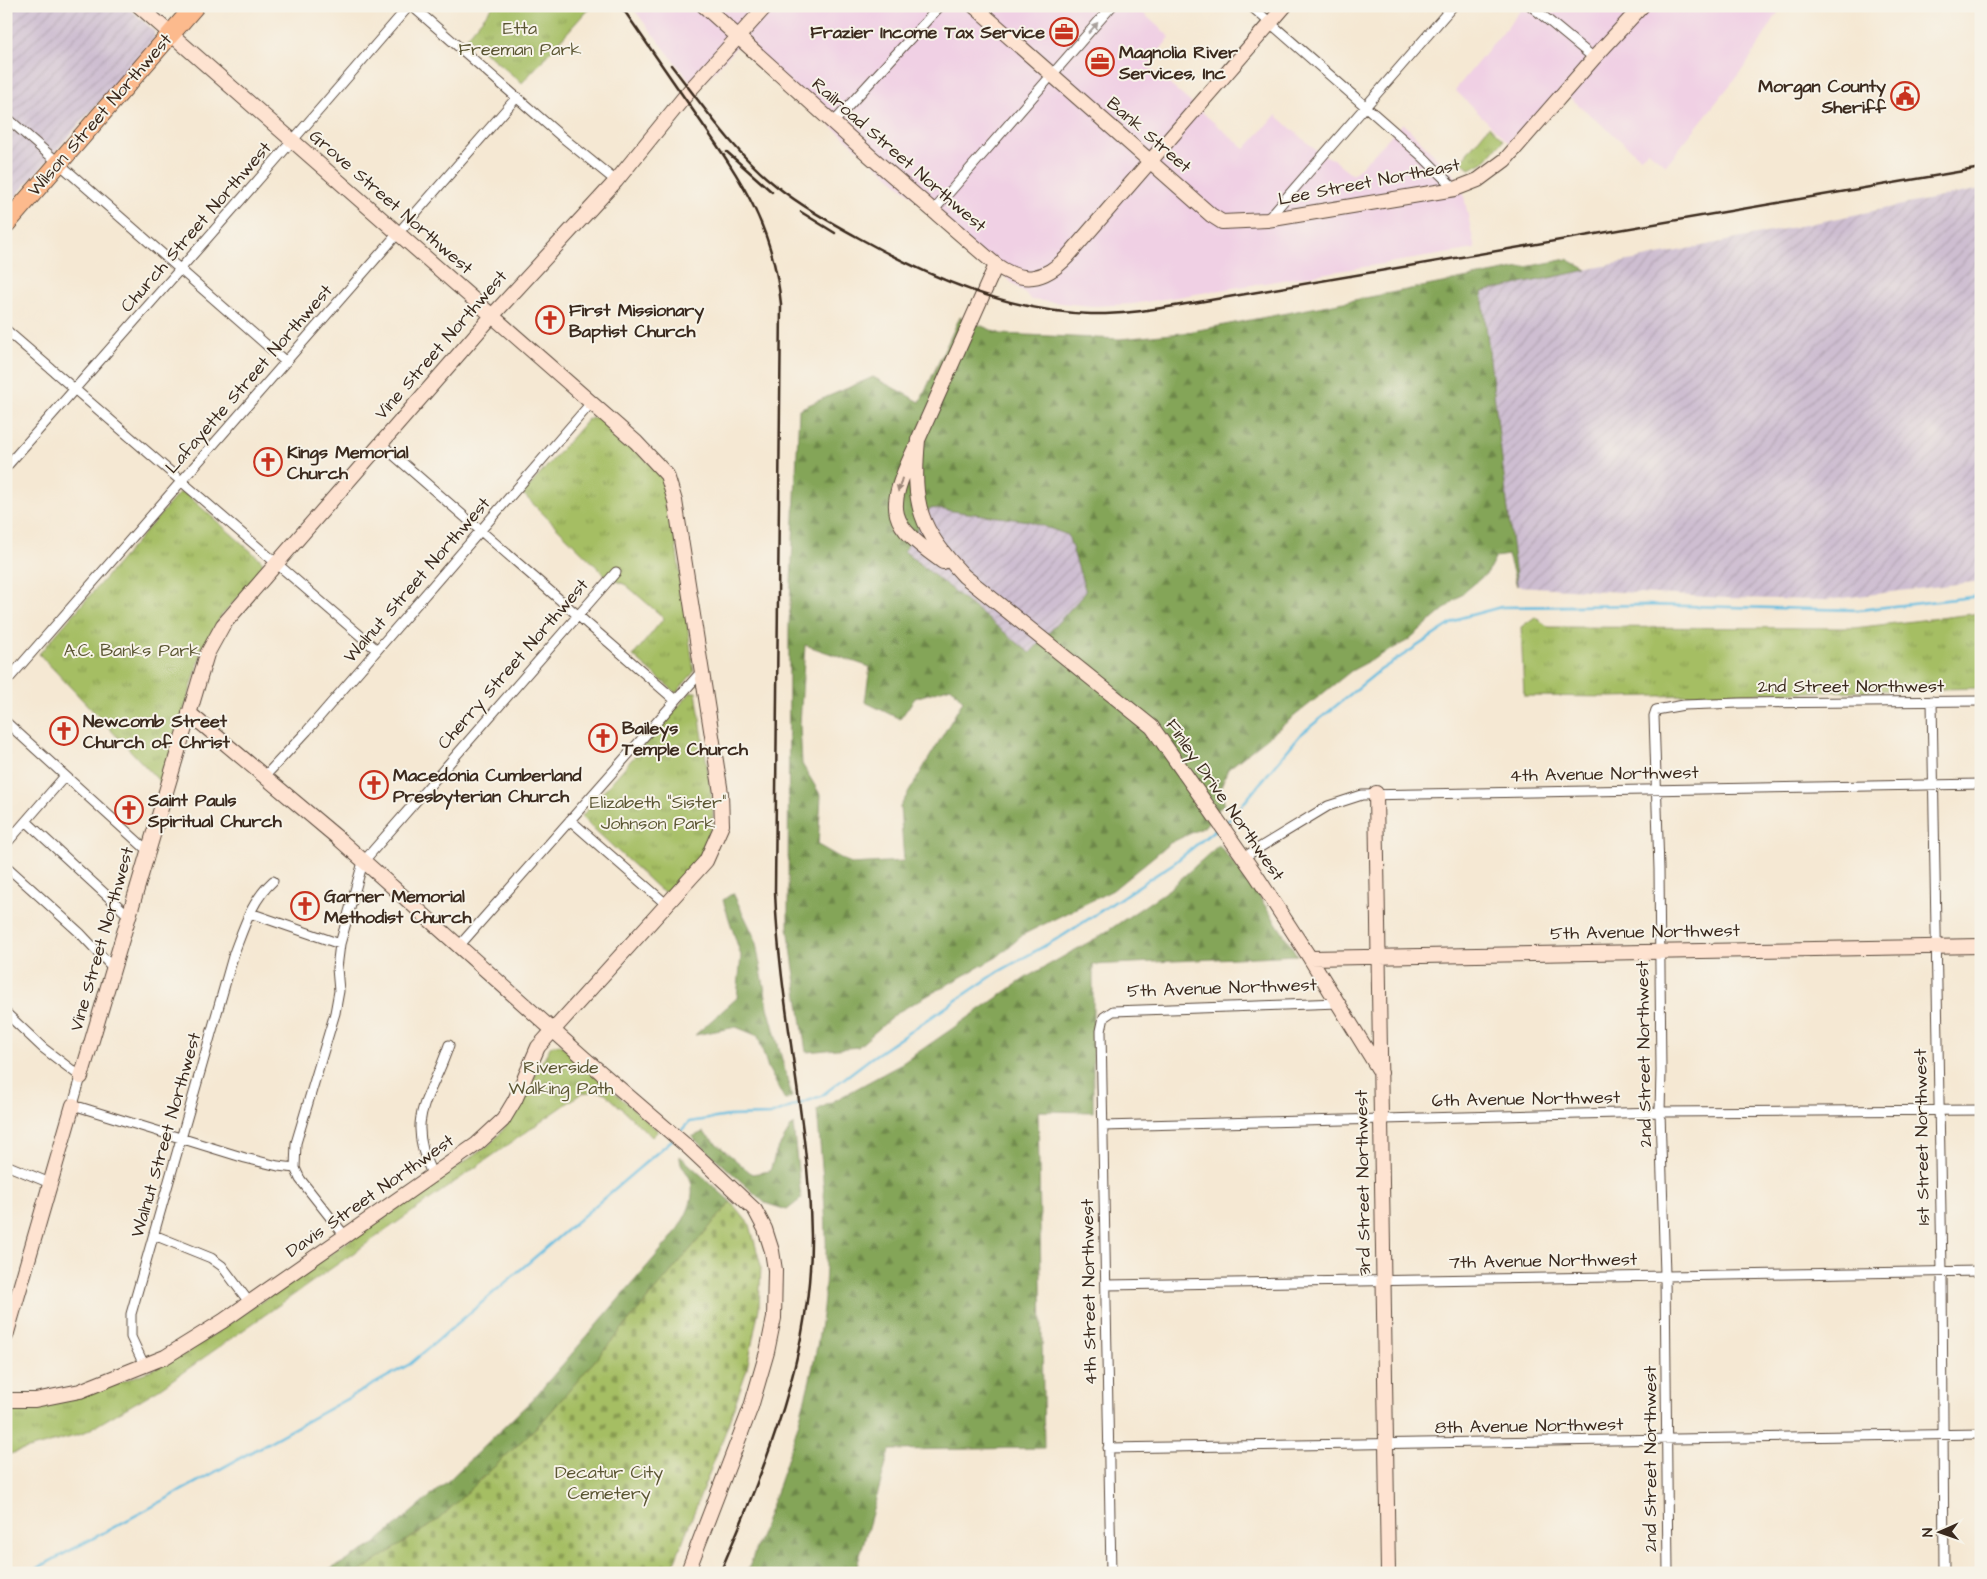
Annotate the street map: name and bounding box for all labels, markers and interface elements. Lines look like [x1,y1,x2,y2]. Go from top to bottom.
park label: Etta Freeman Park [459,16,581,62]
office icon: Frazier Income Tax Service [1049,17,1079,47]
place label: Frazier Income Tax Service [810,20,1045,45]
one-way arrow [1088,21,1099,34]
street label: Wilson Street Northwest [22,27,178,202]
place label: Magnolia River Services, Inc [1118,40,1238,86]
office icon: Magnolia River Services, Inc [1085,47,1115,77]
street label: Railroad Street Northwest [806,72,992,238]
place label: Morgan County Sheriff [1758,74,1887,120]
public building icon: Morgan County Sheriff [1890,81,1920,111]
street label: Bank Street [1101,91,1197,179]
street label: Grove Street Northwest [304,124,479,281]
street label: Church Street Northwest [115,136,278,318]
street label: Lee Street Northeast [1276,152,1463,212]
street label: Vine Street Northwest [369,264,514,425]
street label: Lafayette Street Northwest [160,278,340,480]
place label: First Missionary Baptist Church [569,298,704,344]
church icon: First Missionary Baptist Church [535,305,565,335]
place label: Kings Memorial Church [287,440,409,486]
church icon: Kings Memorial Church [253,447,283,477]
one-way arrow [895,478,903,493]
street label: Walnut Street Northwest [338,491,497,668]
street label: Cherry Street Northwest [432,573,596,756]
park label: A.C. Banks Park [64,638,200,663]
street label: 2nd Street Northwest [1758,674,1945,699]
place label: Newcomb Street Church of Christ [83,709,231,755]
street label: Finley Drive Northwest [1159,714,1291,887]
church icon: Newcomb Street Church of Christ [49,716,79,746]
place label: Baileys Temple Church [621,716,749,762]
church icon: Baileys Temple Church [588,723,618,753]
street label: 4th Avenue Northwest [1509,760,1700,788]
place label: Macedonia Cumberland Presbyterian Church [393,763,582,810]
church icon: Macedonia Cumberland Presbyterian Church [359,770,389,800]
place label: Saint Pauls Spiritual Church [147,788,283,834]
park label: Elizabeth "Sister" Johnson Park [590,790,726,836]
church icon: Saint Pauls Spiritual Church [114,795,144,825]
street label: Vine Street Northwest [64,843,141,1034]
place label: Garner Memorial Methodist Church [324,884,473,930]
church icon: Garner Memorial Methodist Church [290,891,320,921]
street label: 5th Avenue Northwest [1550,918,1741,946]
street label: 2nd Street Northwest [1630,960,1658,1148]
street label: 5th Avenue Northwest [1127,972,1318,1004]
street label: Walnut Street Northwest [125,1029,207,1241]
street label: 1st Street Northwest [1908,1048,1936,1226]
park label: Riverside Walking Path [508,1055,614,1102]
street label: 6th Avenue Northwest [1432,1085,1621,1113]
street label: 3rd Street Northwest [1349,1089,1377,1276]
street label: Davis Street Northwest [281,1128,460,1264]
street label: 4th Street Northwest [1075,1198,1103,1385]
street label: 7th Avenue Northwest [1449,1247,1638,1275]
street label: 2nd Street Northwest [1638,1365,1663,1552]
street label: 8th Avenue Northwest [1434,1412,1624,1440]
park label: Decatur City Cemetery [555,1460,663,1507]
north arrow [1914,1506,1964,1556]
text: N [1918,1527,1938,1537]

